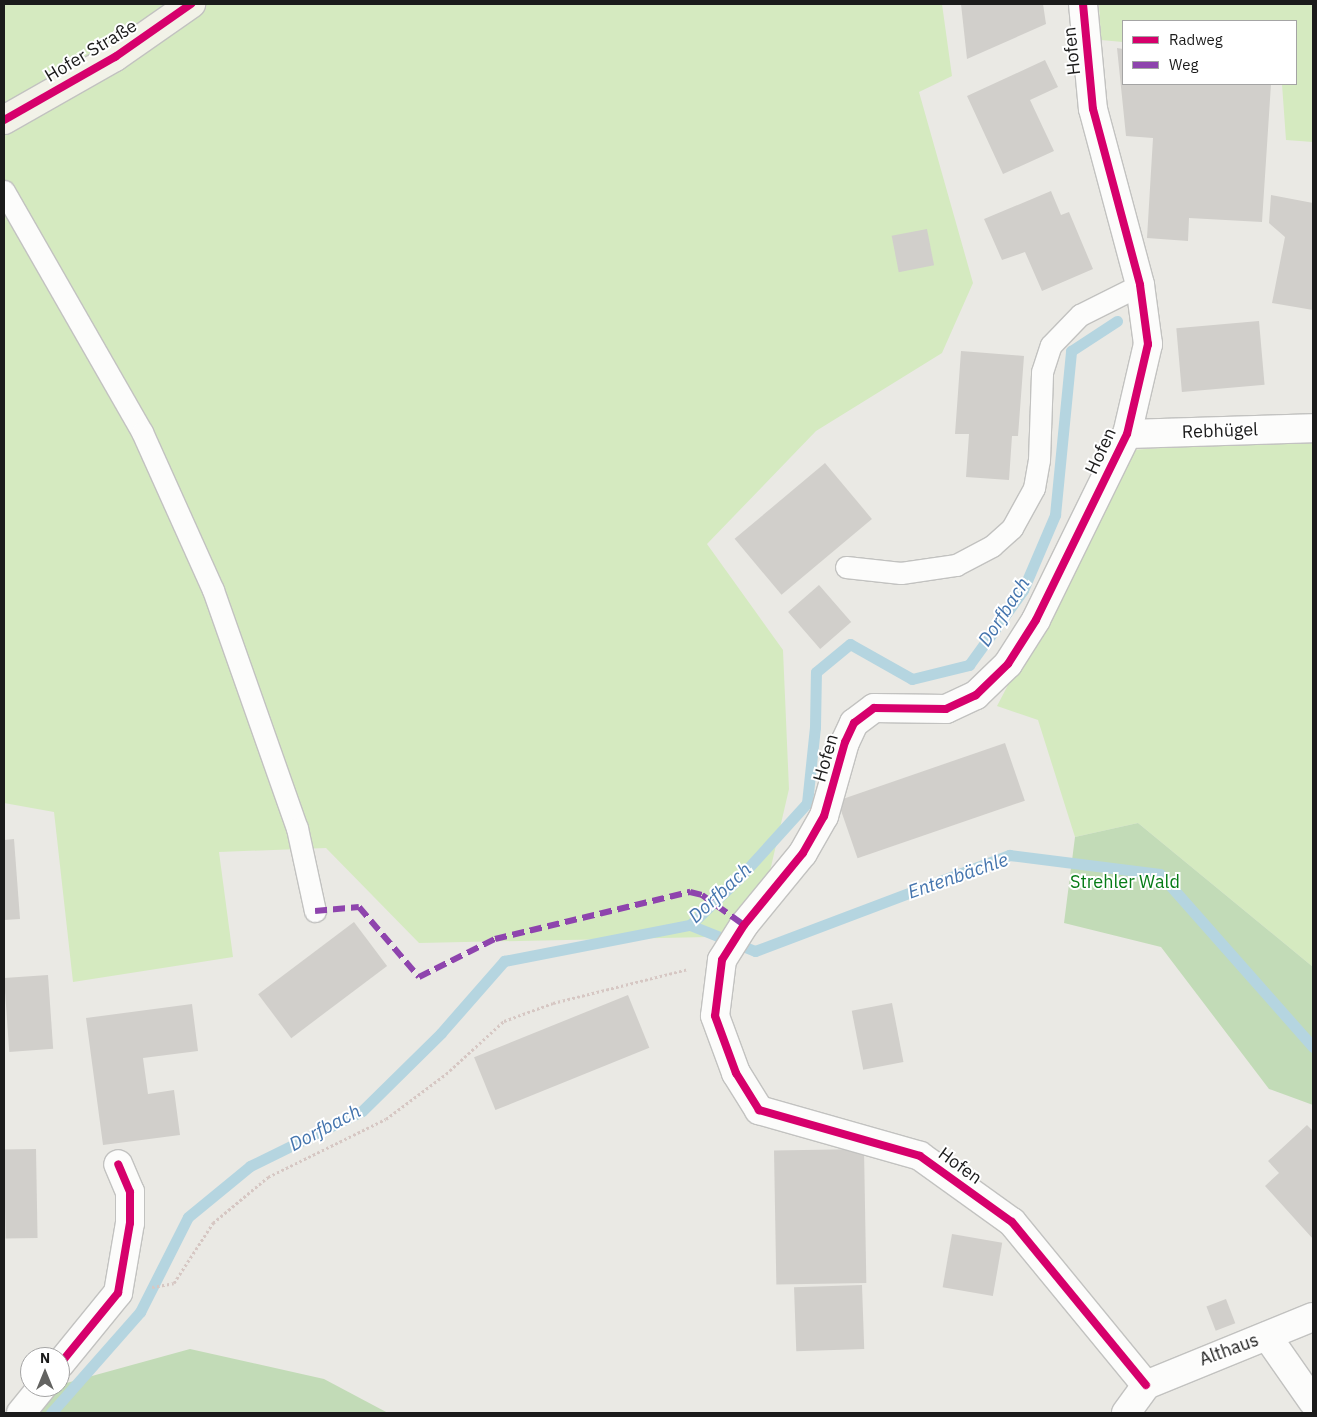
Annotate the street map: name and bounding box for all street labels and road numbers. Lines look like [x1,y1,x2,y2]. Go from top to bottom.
street label: Hofer Straße [41,15,141,87]
street label: Hofen [1059,26,1085,76]
street label: Rebhügel [1182,419,1258,443]
street label: Hofen [1081,424,1121,478]
street label: Hofen [809,732,843,784]
street label: Hofen [934,1143,986,1189]
street label: Althaus [1196,1329,1262,1371]

